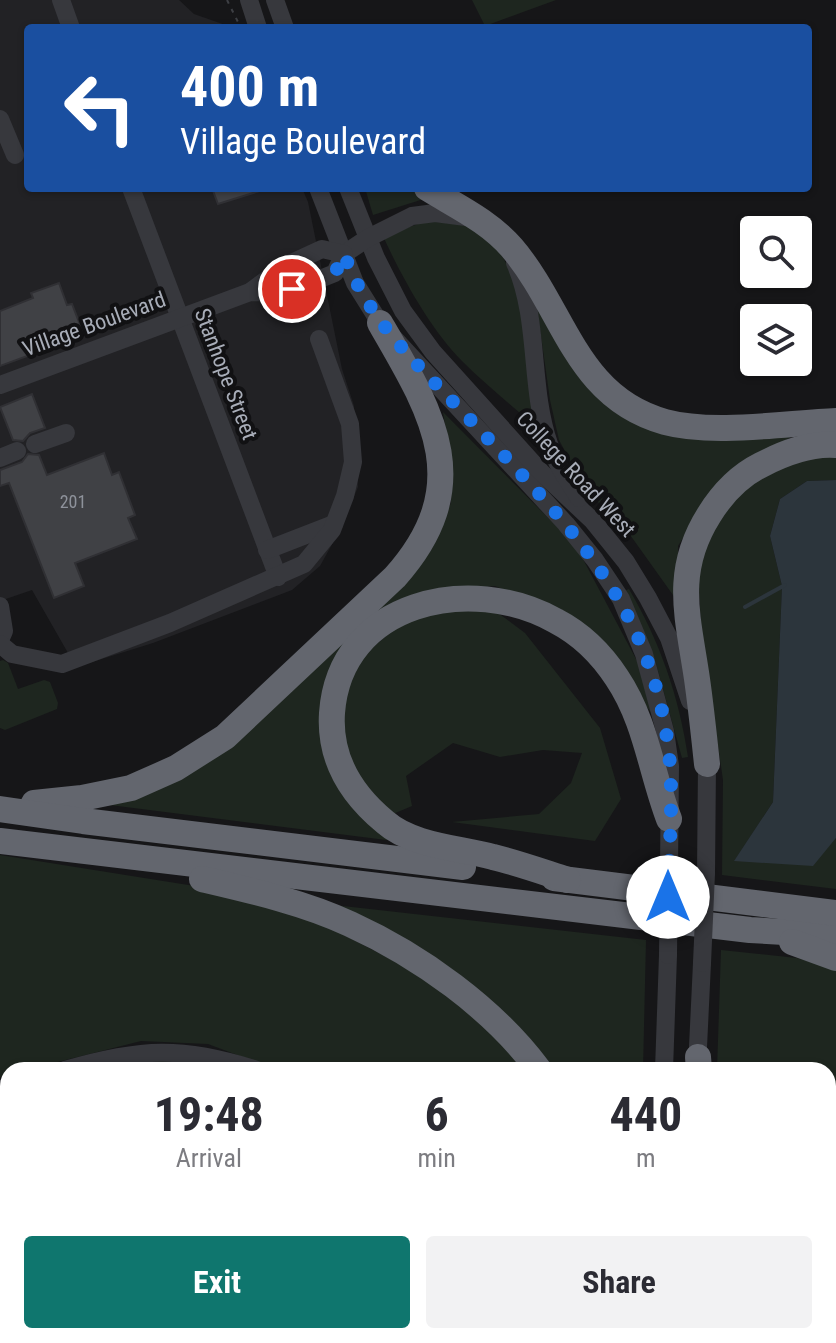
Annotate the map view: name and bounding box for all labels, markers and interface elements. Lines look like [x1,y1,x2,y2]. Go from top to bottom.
text: 400 m [180,54,319,120]
icon: left [48,56,152,160]
text: Village Boulevard [180,121,426,163]
map controls [740,216,812,376]
button: search [740,216,812,288]
pin [258,255,326,323]
icon: arrive [270,267,314,311]
street label: Village Boulevard [19,287,169,361]
button: layers [740,304,812,376]
street label: Stanhope Street [190,305,262,443]
street label: College Road West [511,406,641,542]
house number: 201 [60,491,86,512]
position arrow [626,855,710,939]
text: 19:48 [154,1086,264,1143]
text: 6 [425,1086,449,1143]
text: 440 [609,1086,682,1143]
text: Arrival [176,1143,242,1173]
text: min [418,1143,456,1173]
text: m [636,1143,656,1173]
button: Exit [24,1236,410,1328]
button: Share [426,1236,812,1328]

